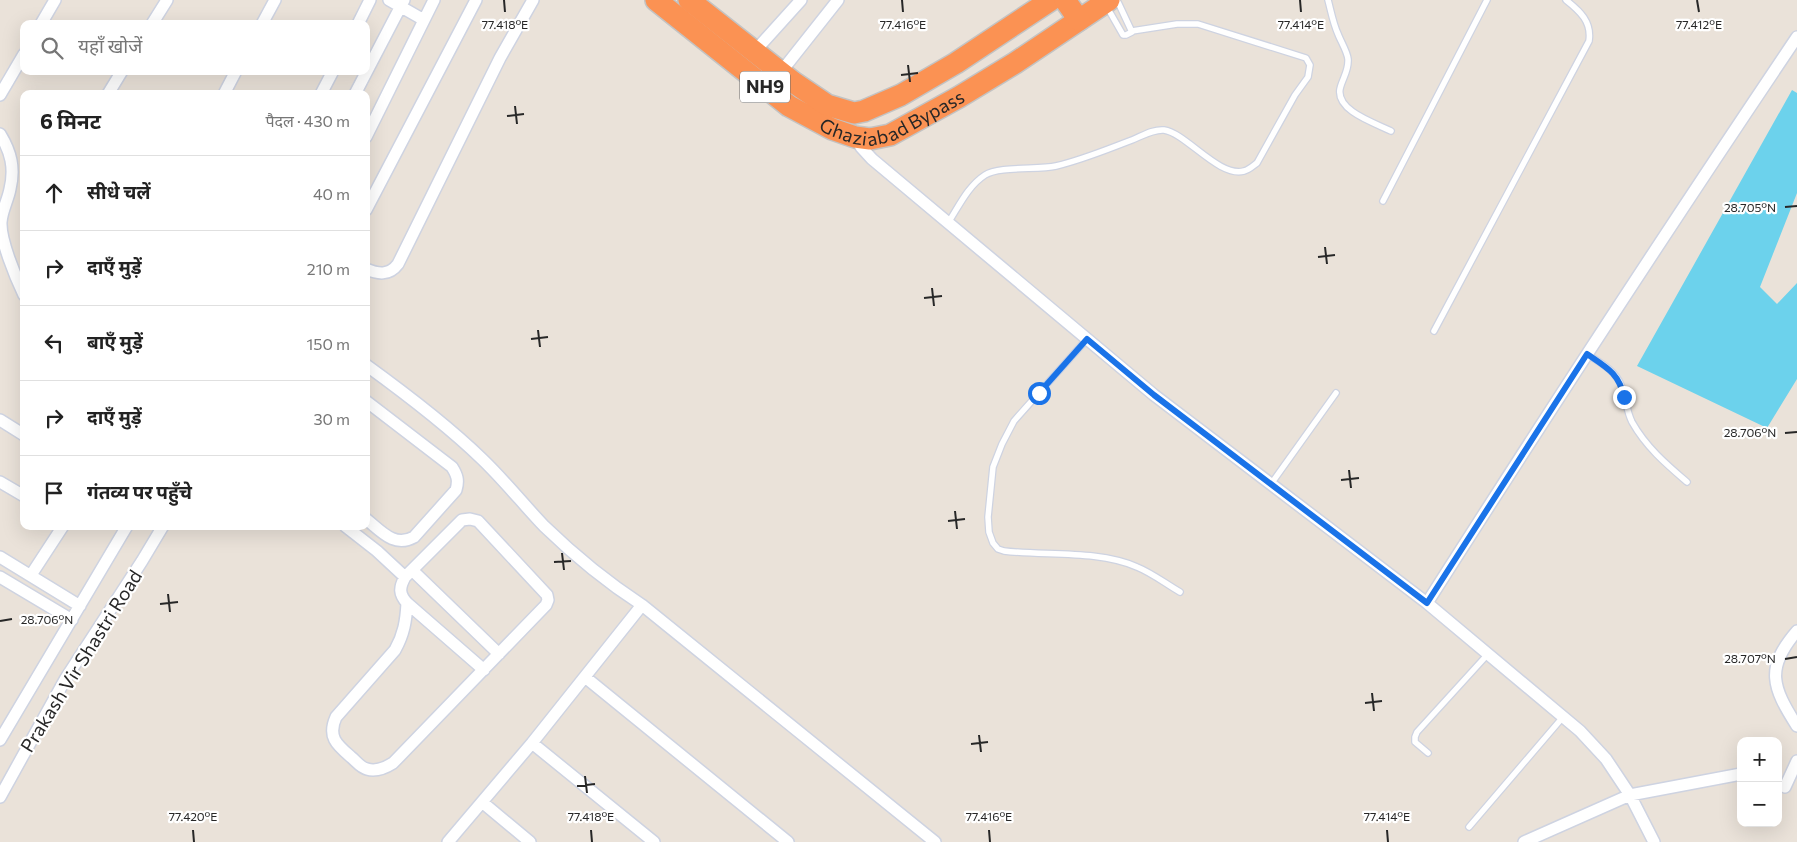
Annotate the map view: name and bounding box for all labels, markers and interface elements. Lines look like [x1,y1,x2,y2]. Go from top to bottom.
text: 77.418°E [482,17,528,31]
text: 77.416°E [880,17,926,31]
text: 77.414°E [1278,17,1324,31]
text: 77.412°E [1676,17,1722,31]
search box [20,20,370,75]
icon: search [38,34,66,62]
text: यहाँ खोजें [78,34,142,57]
road number: NH9 [740,72,790,102]
street label: Ghaziabad Bypass [816,84,968,150]
text: 6 मिनट [40,108,101,133]
text: पैदल · 430 m [265,111,350,130]
icon: ahead [40,179,68,207]
text: सीधे चलें [87,180,151,203]
text: 40 m [313,184,350,203]
text: 28.705°N [1724,200,1776,214]
icon: right [40,254,68,282]
text: दाएँ मुड़ें [87,255,142,278]
text: 210 m [307,259,350,278]
icon: left [40,329,68,357]
text: बाएँ मुड़ें [87,330,143,353]
text: 150 m [307,334,350,353]
route start [1028,382,1051,405]
route end [1613,386,1636,409]
icon: right [40,404,68,432]
text: दाएँ मुड़ें [87,405,142,428]
text: 30 m [313,409,350,428]
text: 28.706°N [1724,425,1776,439]
icon: arrive [40,479,68,507]
text: गंतव्य पर पहुँचे [87,480,192,503]
street label: Prakash Vir Shastri Road [15,565,146,756]
text: 28.706°N [21,612,73,626]
text: 28.707°N [1724,651,1776,665]
map controls [1737,737,1782,827]
button: + [1737,737,1782,782]
button: − [1737,782,1782,827]
text: 77.420°E [169,809,217,823]
text: 77.418°E [568,809,614,823]
text: 77.416°E [966,809,1012,823]
text: 77.414°E [1364,809,1410,823]

